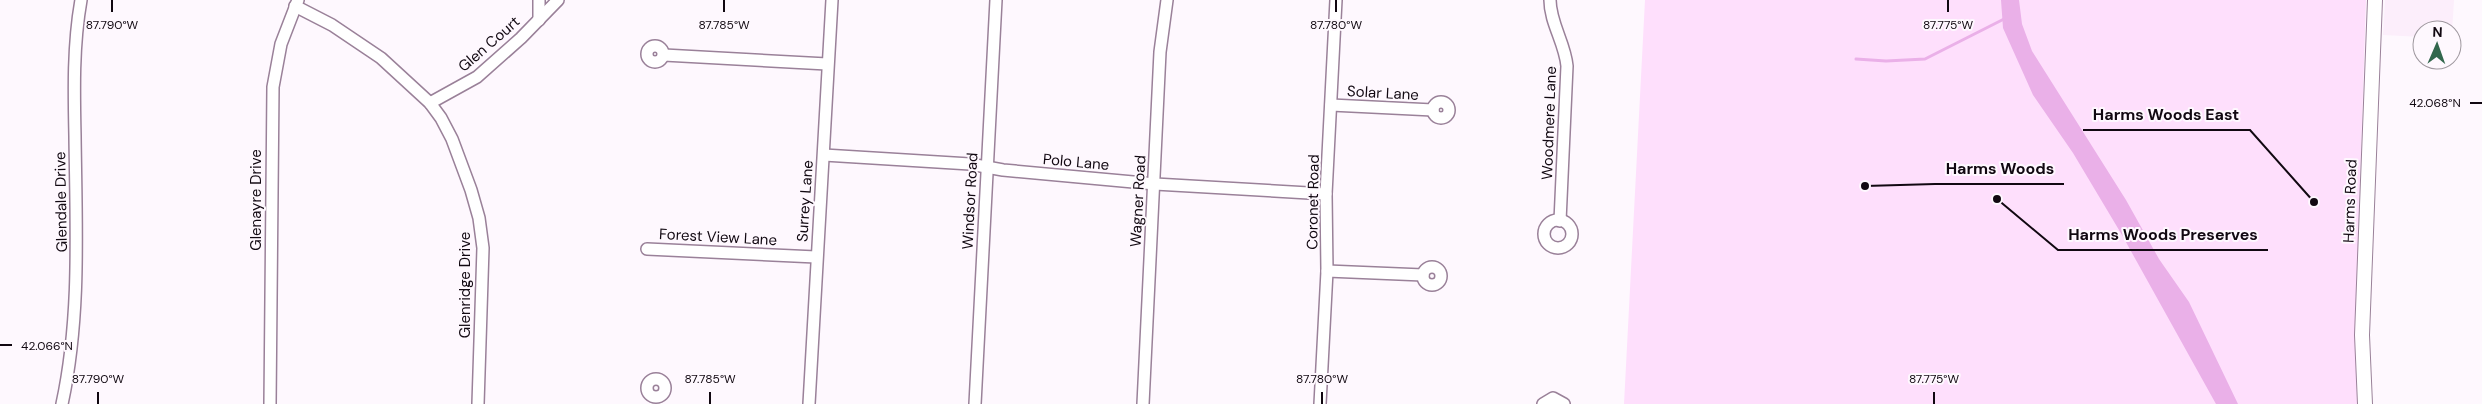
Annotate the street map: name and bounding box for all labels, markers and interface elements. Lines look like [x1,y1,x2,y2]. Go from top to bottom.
street label: Glen Court [454,12,524,76]
text: 87.790°W [86,17,139,33]
text: 87.785°W [698,17,750,33]
text: 87.780°W [1310,17,1362,33]
text: 87.775°W [1923,17,1973,33]
north arrow [2412,20,2462,70]
text: N [2432,23,2443,41]
street label: Woodmere Lane [1537,66,1561,180]
street label: Solar Lane [1347,81,1419,105]
text: 42.068°N [2409,95,2461,111]
callout: Harms Woods East [2083,99,2250,130]
text: Harms Woods East [2093,104,2239,125]
street label: Glenayre Drive [246,149,266,251]
street label: Polo Lane [1042,149,1110,175]
street label: Glendale Drive [50,151,72,253]
street label: Windsor Road [957,152,983,250]
callout: Harms Woods [1935,153,2064,184]
street label: Coronet Road [1302,154,1324,250]
street label: Wagner Road [1126,155,1150,247]
text: Harms Woods [1946,158,2054,179]
street label: Surrey Lane [792,159,818,243]
street label: Harms Road [2339,159,2361,243]
callout: Harms Woods Preserves [2058,219,2268,250]
street label: Forest View Lane [659,224,777,250]
text: Harms Woods Preserves [2068,224,2258,245]
street label: Glenridge Drive [455,232,475,338]
text: 42.066°N [21,338,73,354]
text: 87.790°W [72,371,125,387]
text: 87.785°W [684,371,736,387]
text: 87.780°W [1296,371,1348,387]
text: 87.775°W [1909,371,1959,387]

